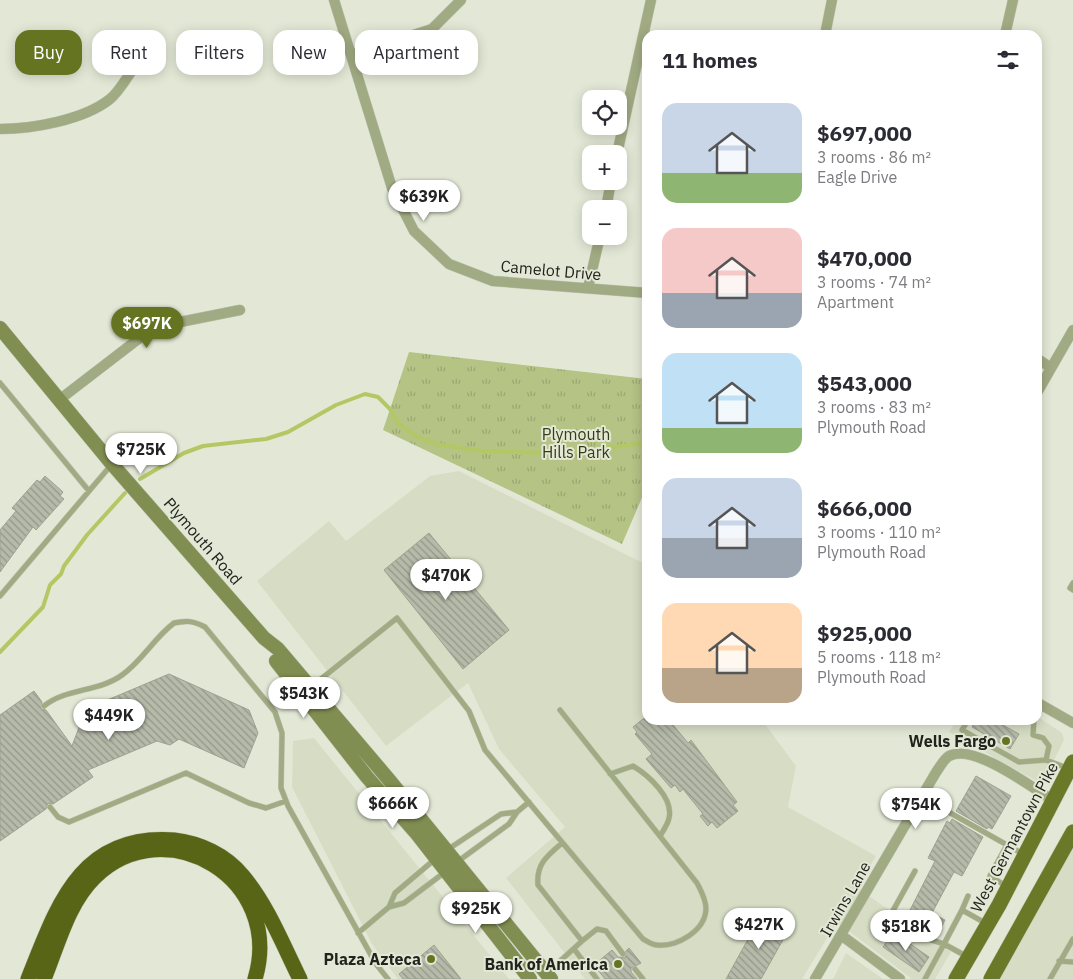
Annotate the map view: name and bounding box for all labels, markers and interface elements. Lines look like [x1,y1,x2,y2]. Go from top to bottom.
chip: Buy [15,30,82,75]
chip: Rent [92,30,166,75]
chip: Filters [176,30,263,75]
chip: New [273,30,345,75]
chip: Apartment [355,30,478,75]
text: 11 homes [662,46,758,74]
icon: filters [994,46,1022,74]
map controls [582,90,627,245]
button: locate [582,90,627,135]
text: $697,000 [817,119,912,147]
icon: home [702,123,762,183]
button: + [582,145,627,190]
text: 3 rooms · 86 m² [817,147,931,167]
text: Eagle Drive [817,167,897,187]
pin: $639K [389,180,459,222]
text: $639K [399,186,449,206]
button: − [582,200,627,245]
text: $470,000 [817,244,912,272]
icon: home [702,248,762,308]
street label: Camelot Drive [500,256,602,284]
text: 3 rooms · 74 m² [817,272,931,292]
text: Apartment [817,292,894,312]
pin: $697K [112,306,182,349]
text: $697K [122,313,172,333]
text: $543,000 [817,369,912,397]
icon: home [702,373,762,433]
text: 3 rooms · 83 m² [817,397,931,417]
text: Plymouth Road [817,417,926,437]
park label: Plymouth Hills Park [542,424,611,462]
pin: $725K [106,432,176,475]
text: $725K [116,439,166,459]
street label: Plymouth Road [160,493,246,589]
text: $666,000 [817,494,912,522]
icon: home [702,498,762,558]
text: 3 rooms · 110 m² [817,522,941,542]
text: Plymouth Road [817,542,926,562]
pin: $470K [411,558,481,601]
text: $470K [421,565,471,585]
text: $925,000 [817,619,912,647]
icon: home [702,623,762,683]
text: 5 rooms · 118 m² [817,647,941,667]
text: Plymouth Road [817,667,926,687]
pin: $543K [269,676,339,719]
text: $543K [279,683,329,703]
pin: $449K [74,698,144,741]
text: $449K [84,705,134,725]
place label: Wells Fargo [909,731,996,751]
marker: Wells Fargo [1000,735,1012,747]
street label: West Germantown Pike [966,758,1062,916]
pin: $666K [358,786,428,829]
pin: $754K [881,788,951,830]
text: $666K [368,793,418,813]
text: $754K [891,794,941,814]
street label: Irwins Lane [815,858,875,940]
pin: $925K [441,892,511,934]
text: $925K [451,898,501,918]
pin: $427K [724,908,794,950]
pin: $518K [871,910,941,952]
text: $427K [734,914,784,934]
text: $518K [881,916,931,936]
place label: Plaza Azteca [324,949,421,969]
marker: Plaza Azteca [425,953,437,965]
place label: Bank of America [485,954,608,974]
marker: Bank of America [612,958,624,970]

